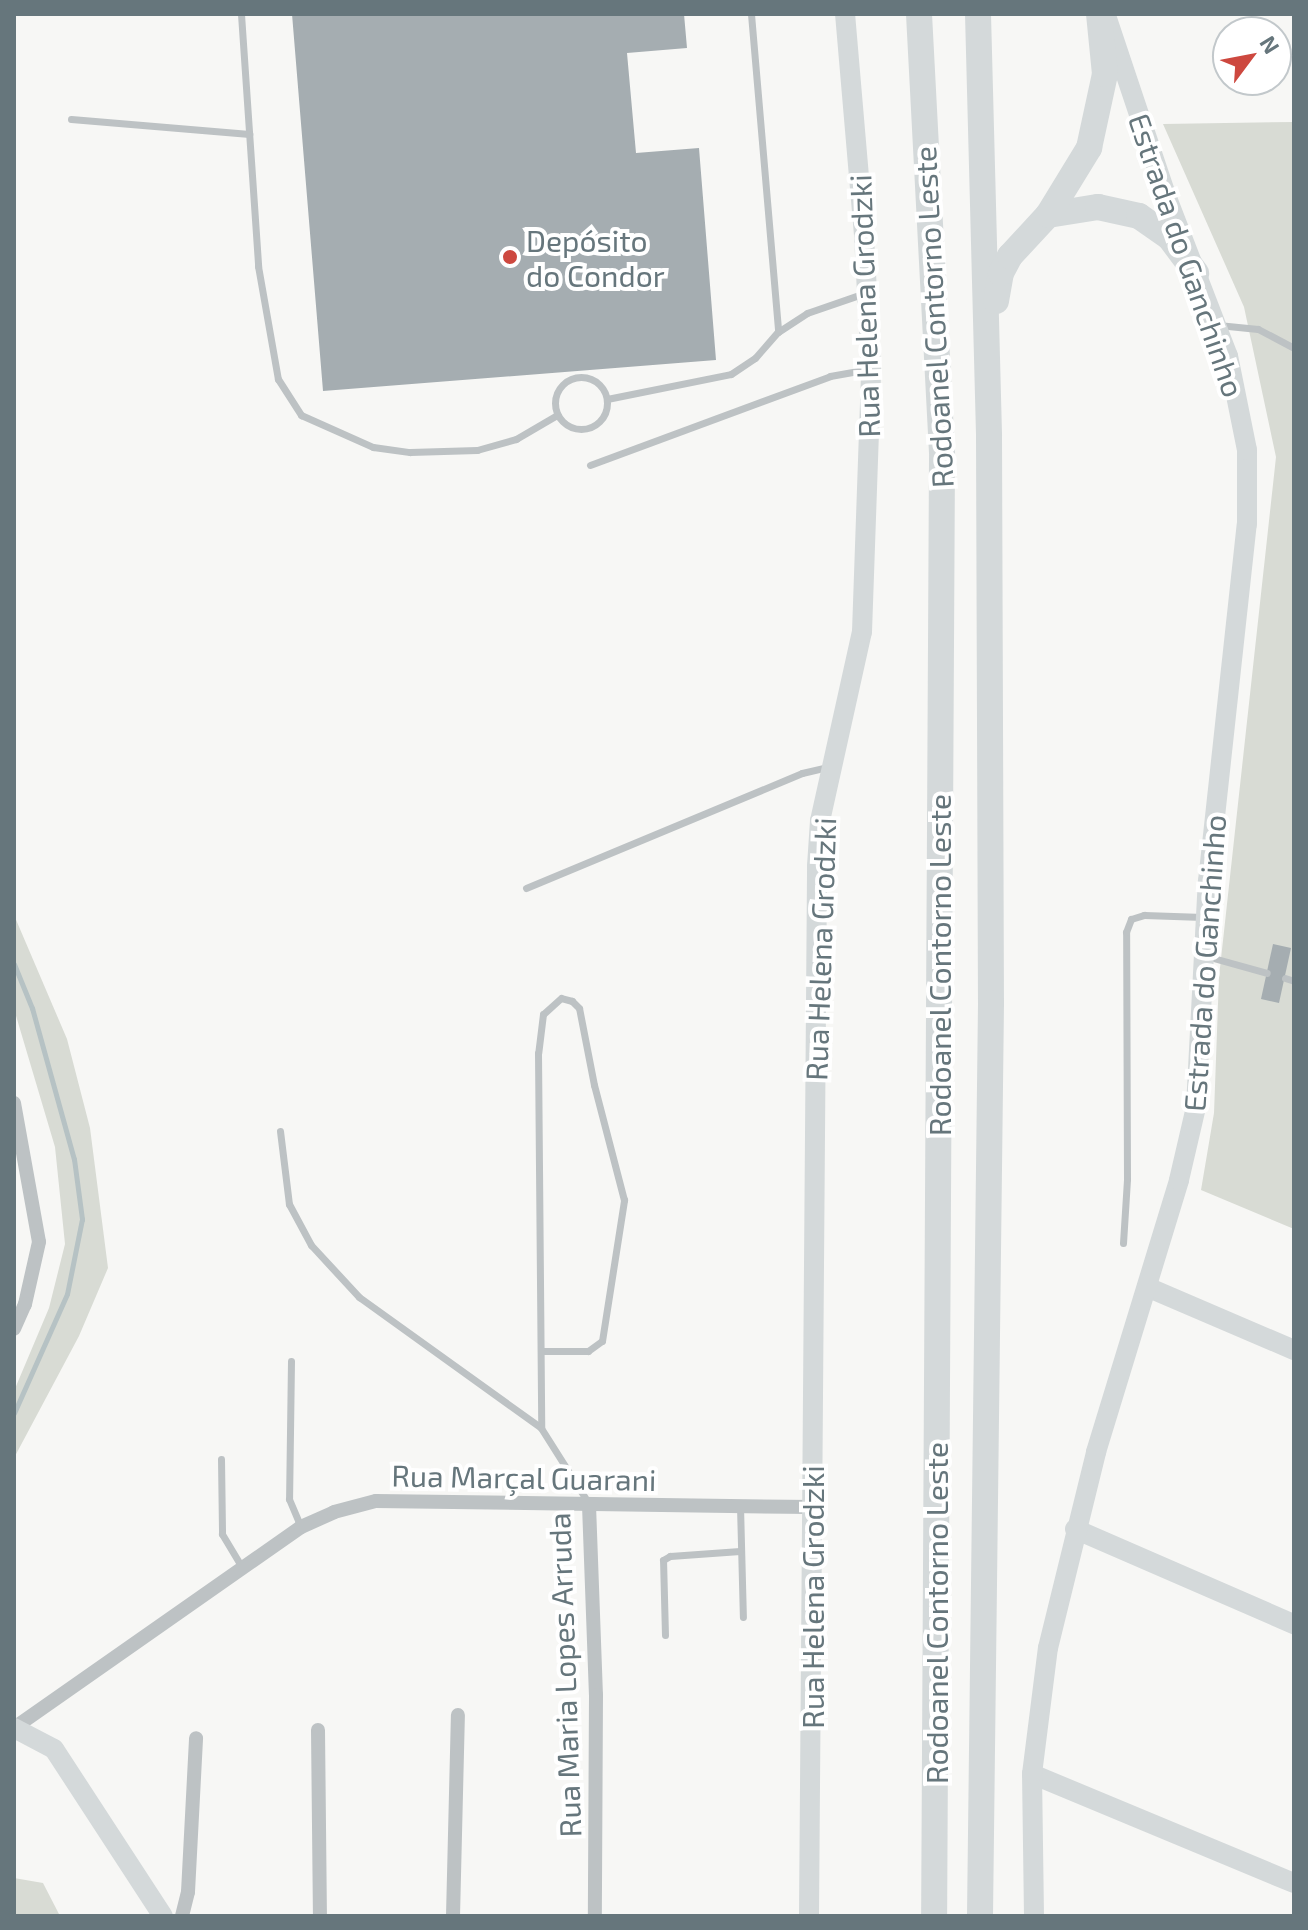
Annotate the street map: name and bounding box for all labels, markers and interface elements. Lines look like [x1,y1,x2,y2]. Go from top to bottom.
north arrow [1212,16,1292,96]
text: N [1255,31,1286,58]
street label: Estrada do Ganchinho [1122,109,1252,401]
street label: Rodoanel Contorno Leste [906,145,960,489]
street label: Rua Helena Grodzki [841,174,887,438]
place label: Depósito do Condor [526,222,665,292]
marker: Depósito do Condor [501,248,519,266]
street label: Rodoanel Contorno Leste [921,794,957,1136]
street label: Estrada do Ganchinho [1176,813,1232,1113]
street label: Rua Helena Grodzki [797,817,843,1081]
street label: Rodoanel Contorno Leste [918,1442,954,1784]
street label: Rua Marçal Guarani [391,1457,657,1497]
street label: Rua Helena Grodzki [794,1465,830,1729]
street label: Rua Maria Lopes Arruda [540,1512,588,1838]

